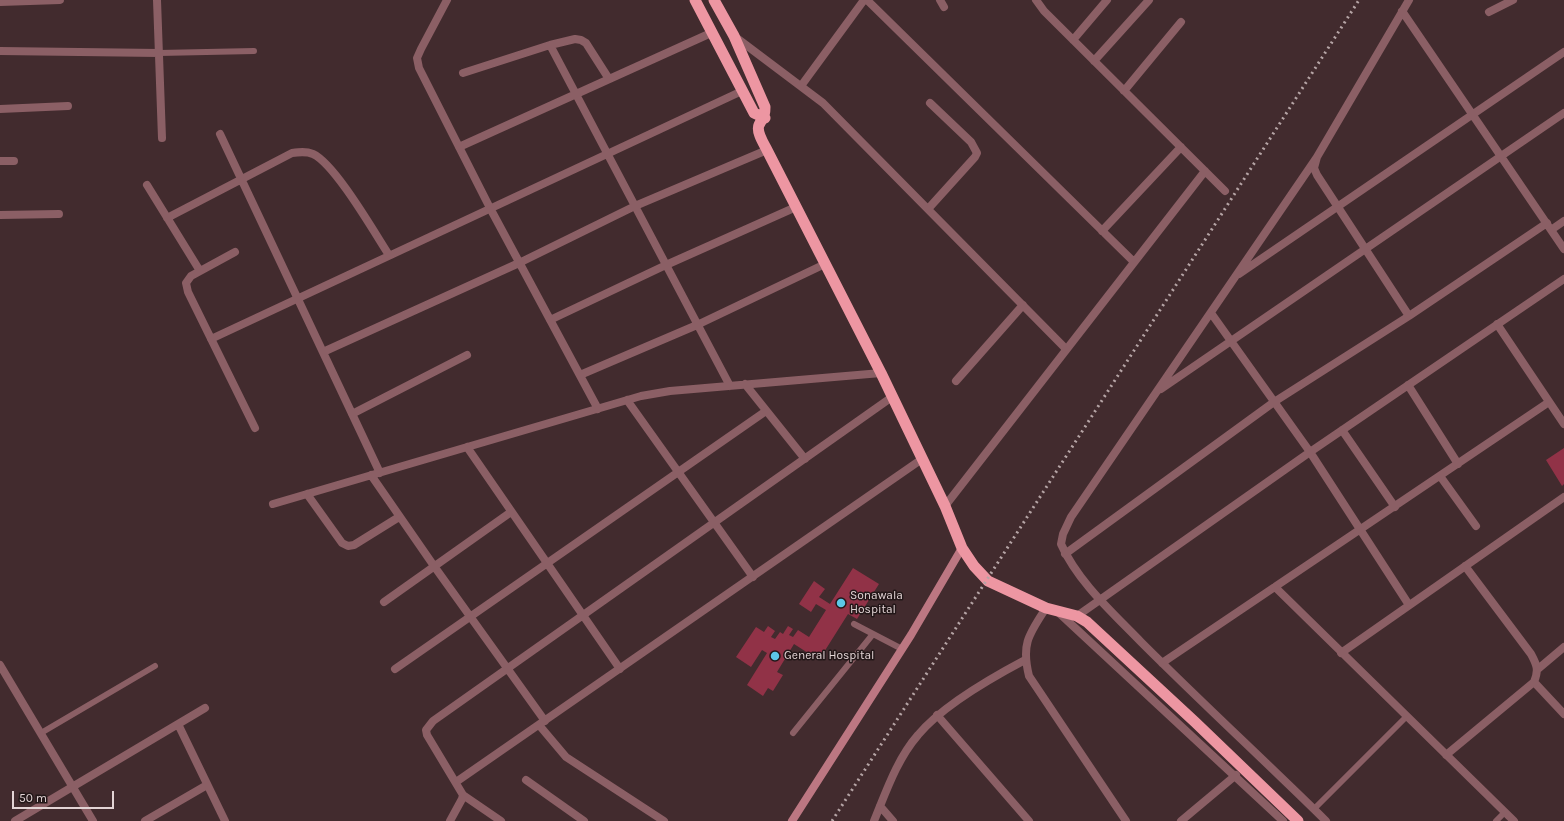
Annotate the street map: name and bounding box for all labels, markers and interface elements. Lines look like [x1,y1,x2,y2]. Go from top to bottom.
place label: Sonawala Hospital [850,589,903,617]
marker: Sonawala Hospital [835,597,847,609]
place label: General Hospital [784,649,874,663]
marker: General Hospital [769,650,781,662]
scale bar [14,783,116,809]
text: 50 m [19,791,47,805]

